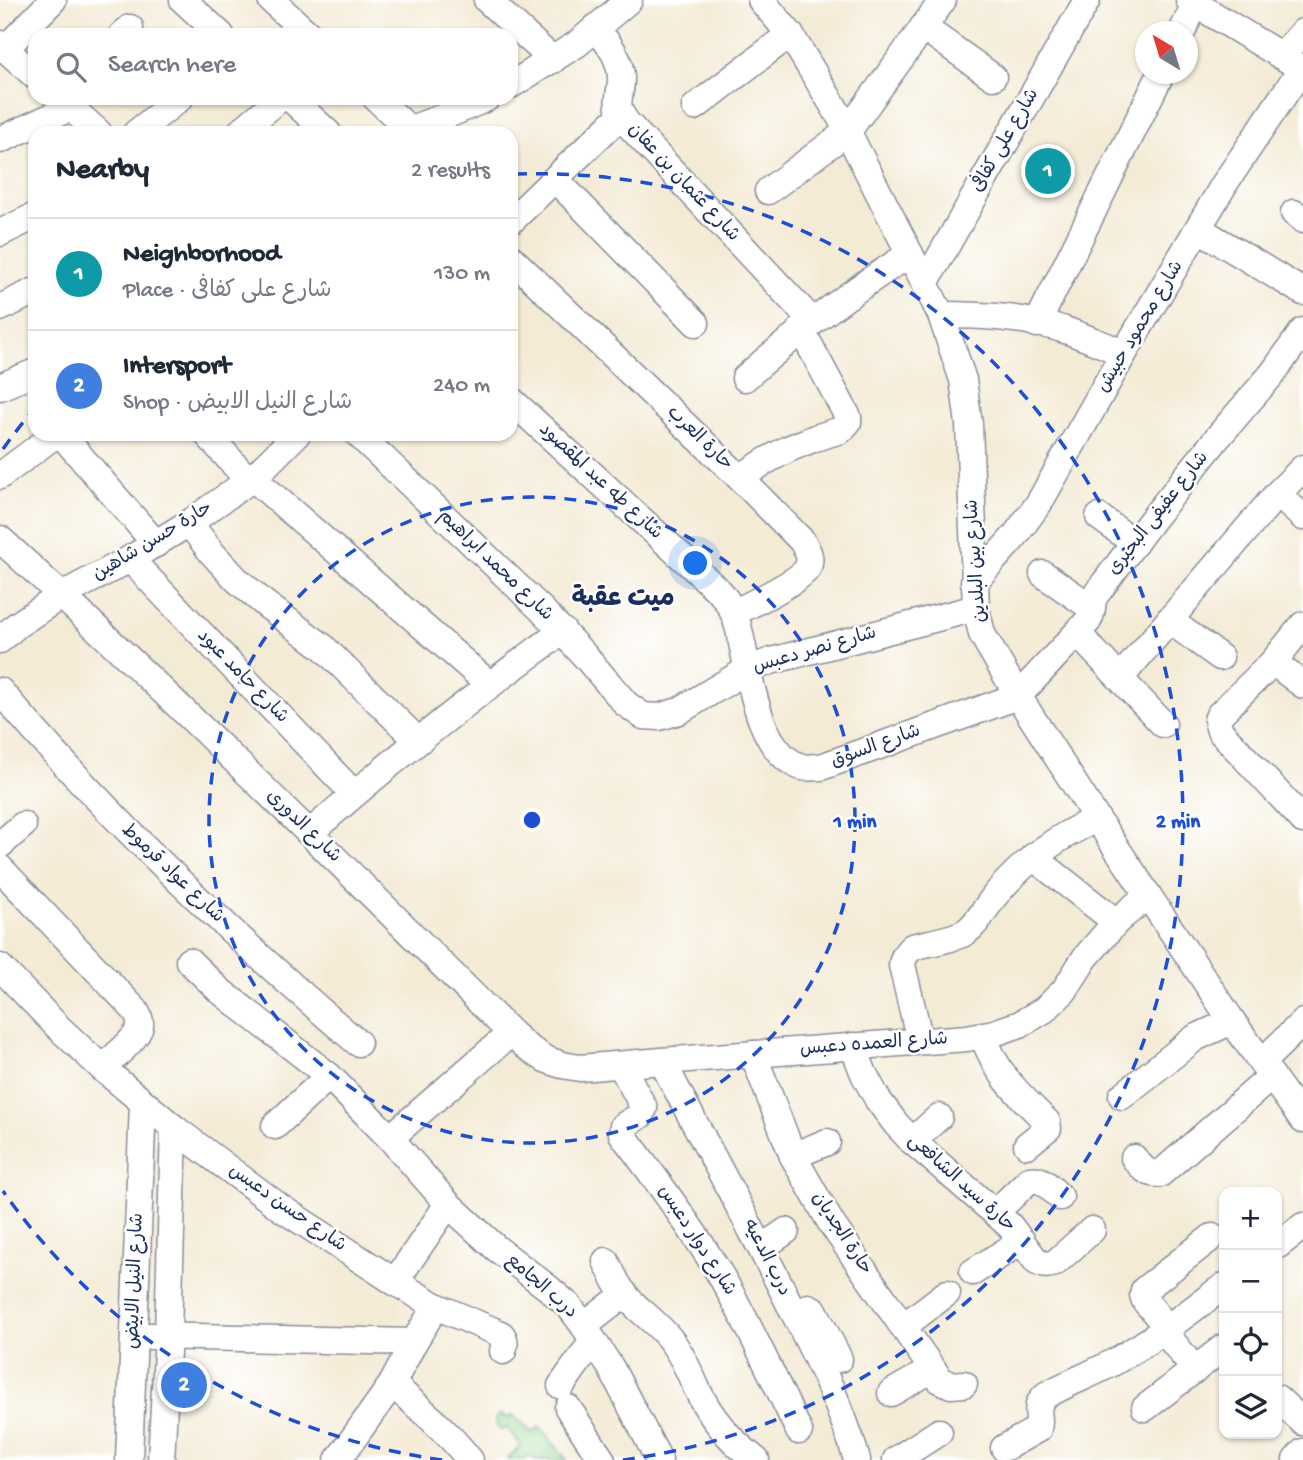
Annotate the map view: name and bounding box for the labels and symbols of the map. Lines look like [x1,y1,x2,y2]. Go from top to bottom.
north arrow [1135,21,1198,84]
street label: شارع على كفافى [964,83,1045,197]
street label: شارع عثمان بن عفان [622,119,744,247]
pin: 1 [1025,145,1071,197]
street label: شارع محمود حبيش [1093,257,1189,397]
street label: حارة العرب [661,402,737,476]
street label: شارع طه عبد المقصود [533,419,667,545]
street label: شارع عفيفى البحيرى [1104,447,1214,581]
street label: حارة حسن شاهين [89,497,217,587]
street label: شارع بين البلدين [961,499,993,623]
street label: شارع محمد ابراهيم [433,505,557,627]
your location [678,546,712,580]
district label: ميت عقبة [571,584,675,616]
street label: شارع نصر دعبس [751,622,879,680]
street label: شارع حامد عبود [191,625,293,729]
street label: شارع السوق [828,720,924,774]
street label: شارع الدورى [261,786,345,868]
centre of rings [520,808,544,832]
text: 1 min [833,811,877,836]
text: 2 min [1156,811,1201,836]
street label: شارع عواد قرموط [116,819,228,929]
street label: شارع العمده دعبس [799,1028,949,1062]
street label: حارة سيد الشافعى [903,1130,1019,1238]
street label: شارع حسن دعبس [224,1160,350,1258]
street label: شارع دوار دعبس [652,1181,740,1301]
street label: حارة الجديان [806,1188,876,1280]
street label: شارع النيل الابيض [122,1213,150,1349]
street label: درب الدعيه [737,1216,795,1300]
street label: درب الجامع [500,1250,582,1324]
pin: 2 [161,1359,207,1411]

